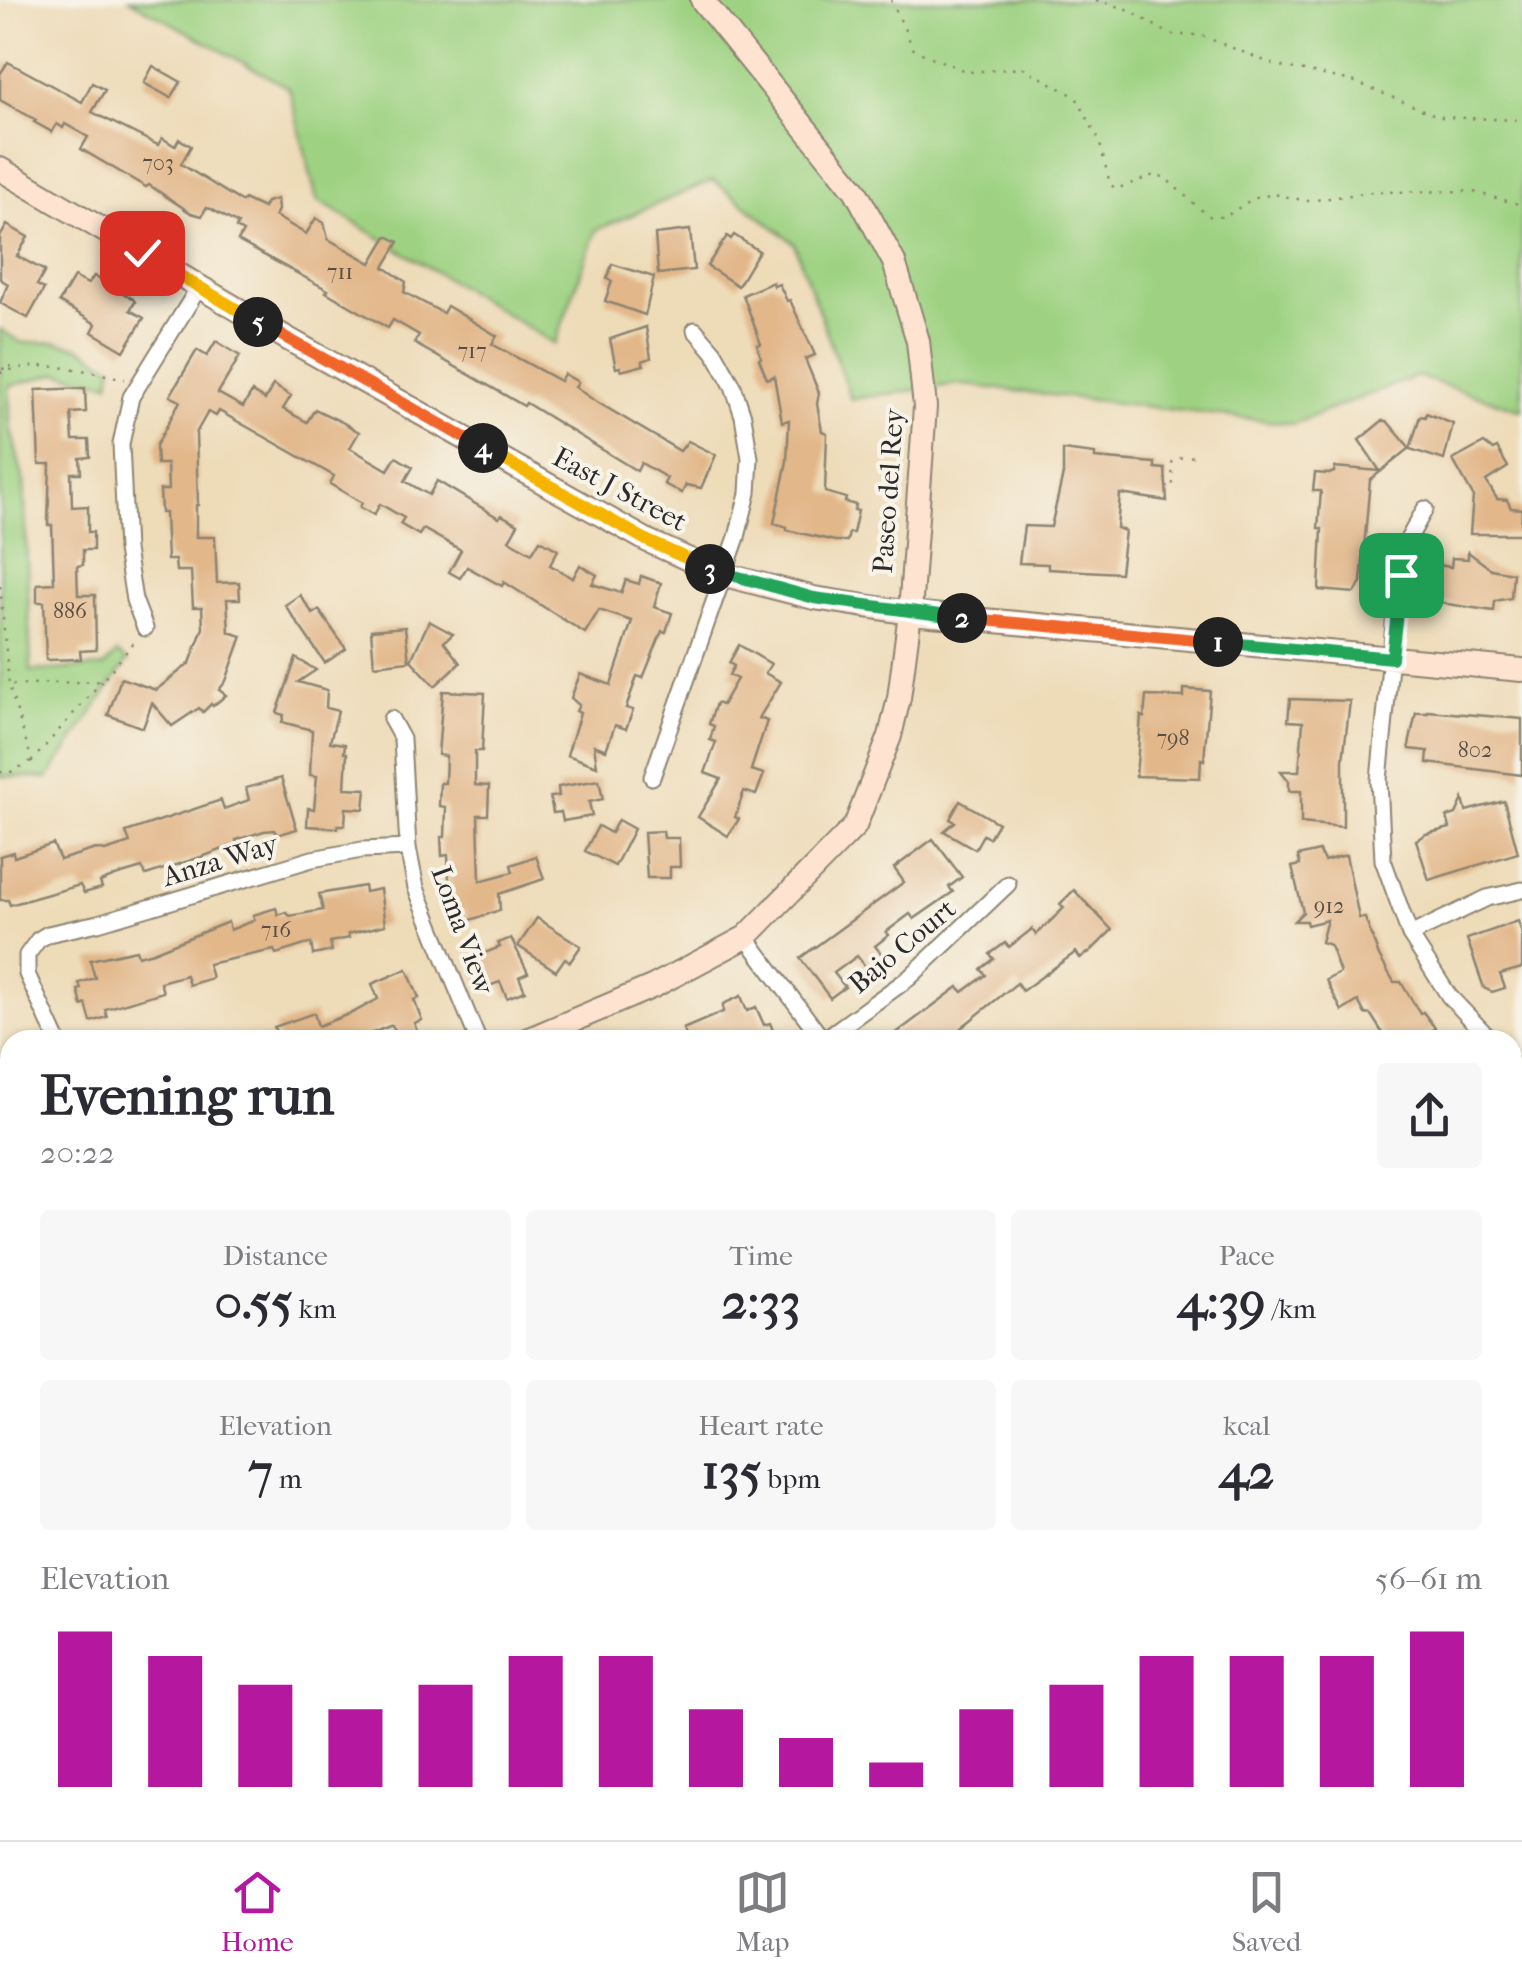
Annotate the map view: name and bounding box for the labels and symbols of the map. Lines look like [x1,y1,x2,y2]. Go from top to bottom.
house number: 703 [142,150,174,176]
pin [100,211,185,296]
house number: 711 [327,259,353,285]
pin: 5 [233,297,283,347]
house number: 717 [457,338,487,364]
street label: Paseo del Rey [866,406,910,574]
pin: 4 [458,423,508,473]
street label: East J Street [547,440,693,538]
pin [1359,533,1444,618]
pin: 3 [685,544,735,594]
pin: 2 [937,593,987,643]
house number: 886 [53,598,87,624]
pin: 1 [1193,617,1243,667]
house number: 798 [1156,725,1190,751]
house number: 802 [1458,737,1492,763]
street label: Anza Way [157,827,283,893]
street label: Loma View [425,861,502,1000]
street label: Bajo Court [842,892,962,1000]
house number: 912 [1314,893,1344,919]
house number: 716 [261,917,291,943]

